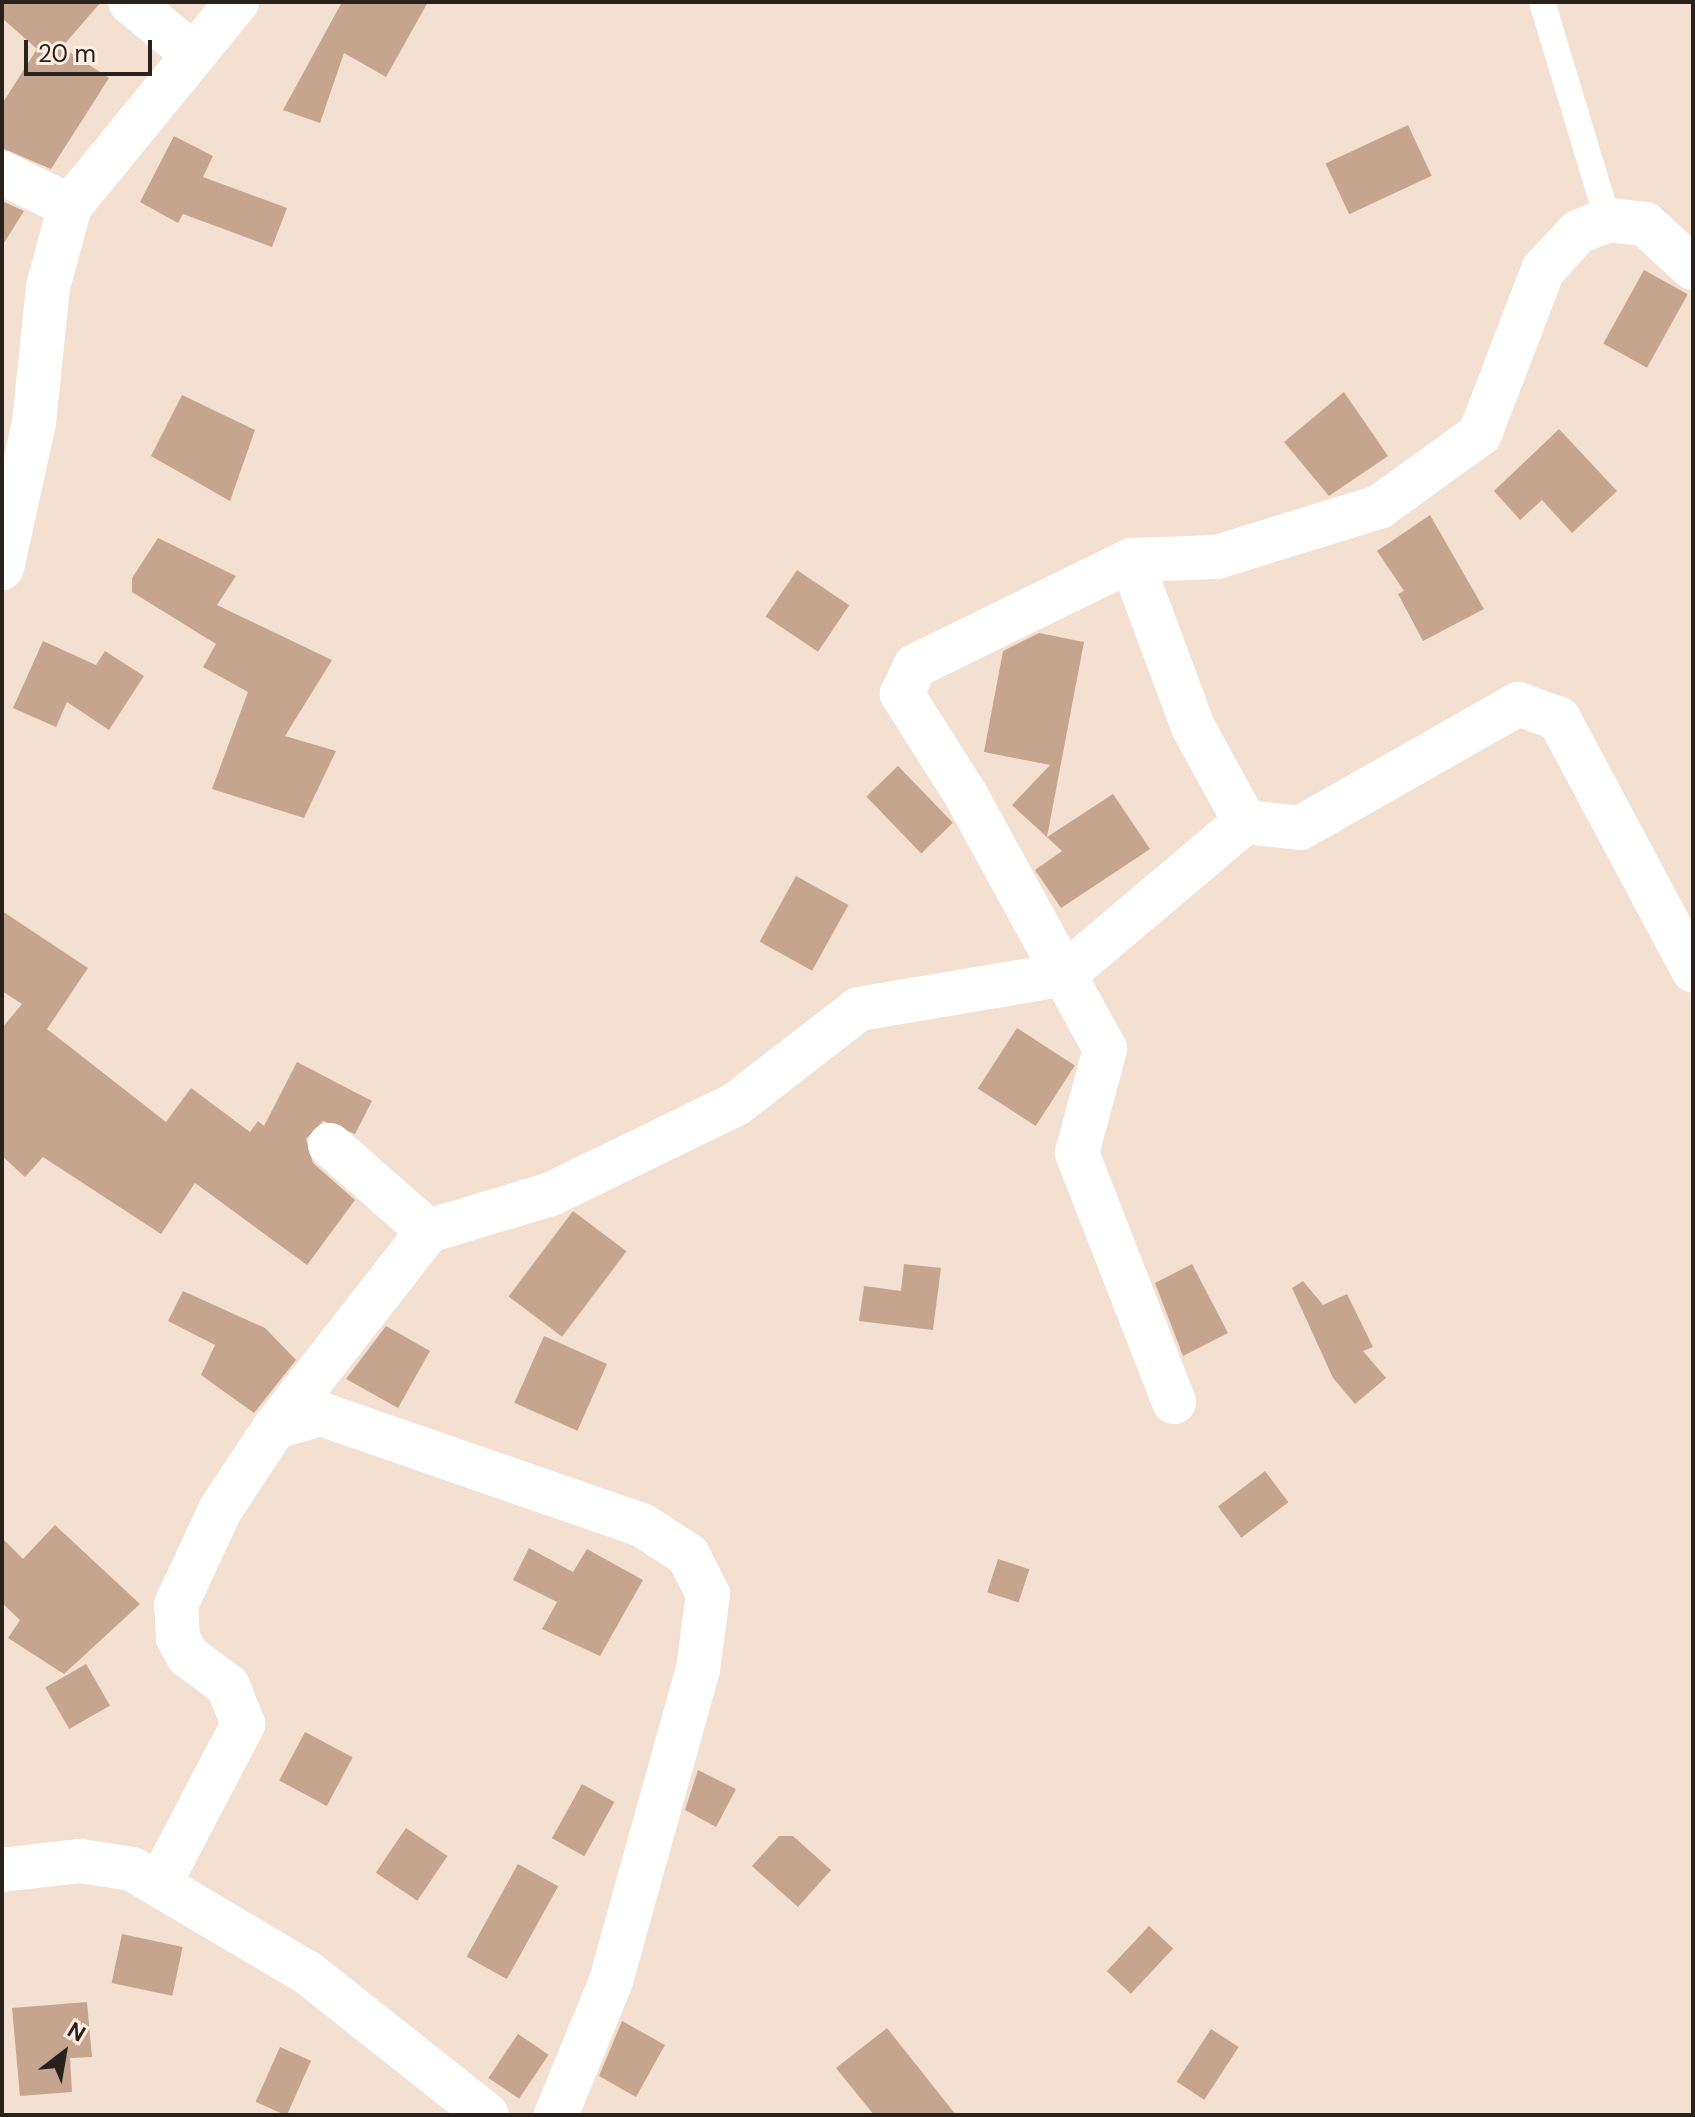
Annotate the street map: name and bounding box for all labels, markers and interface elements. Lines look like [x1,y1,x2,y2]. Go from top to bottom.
scale bar [28,24,156,74]
text: 20 m [38,38,96,69]
north arrow [24,2013,104,2093]
text: N [62,2015,91,2049]

